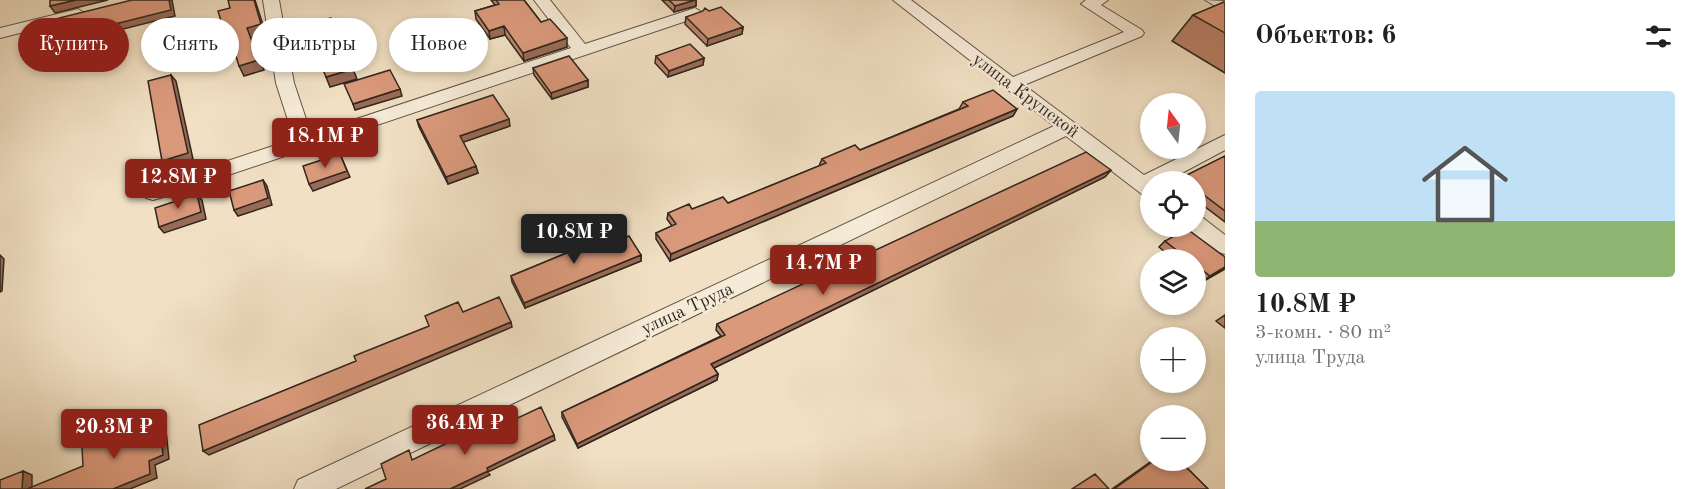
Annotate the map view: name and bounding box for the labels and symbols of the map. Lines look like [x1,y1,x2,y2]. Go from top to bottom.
street label: улица Крупской [969,50,1082,141]
north arrow [1140,93,1206,159]
pin: 18.1M ₽ [270,118,380,169]
pin: 12.8M ₽ [123,159,233,210]
pin: 10.8M ₽ [519,214,629,265]
pin: 14.7M ₽ [768,245,878,296]
street label: улица Труда [639,280,736,338]
pin: 36.4M ₽ [410,405,520,456]
pin: 20.3M ₽ [59,409,169,460]

